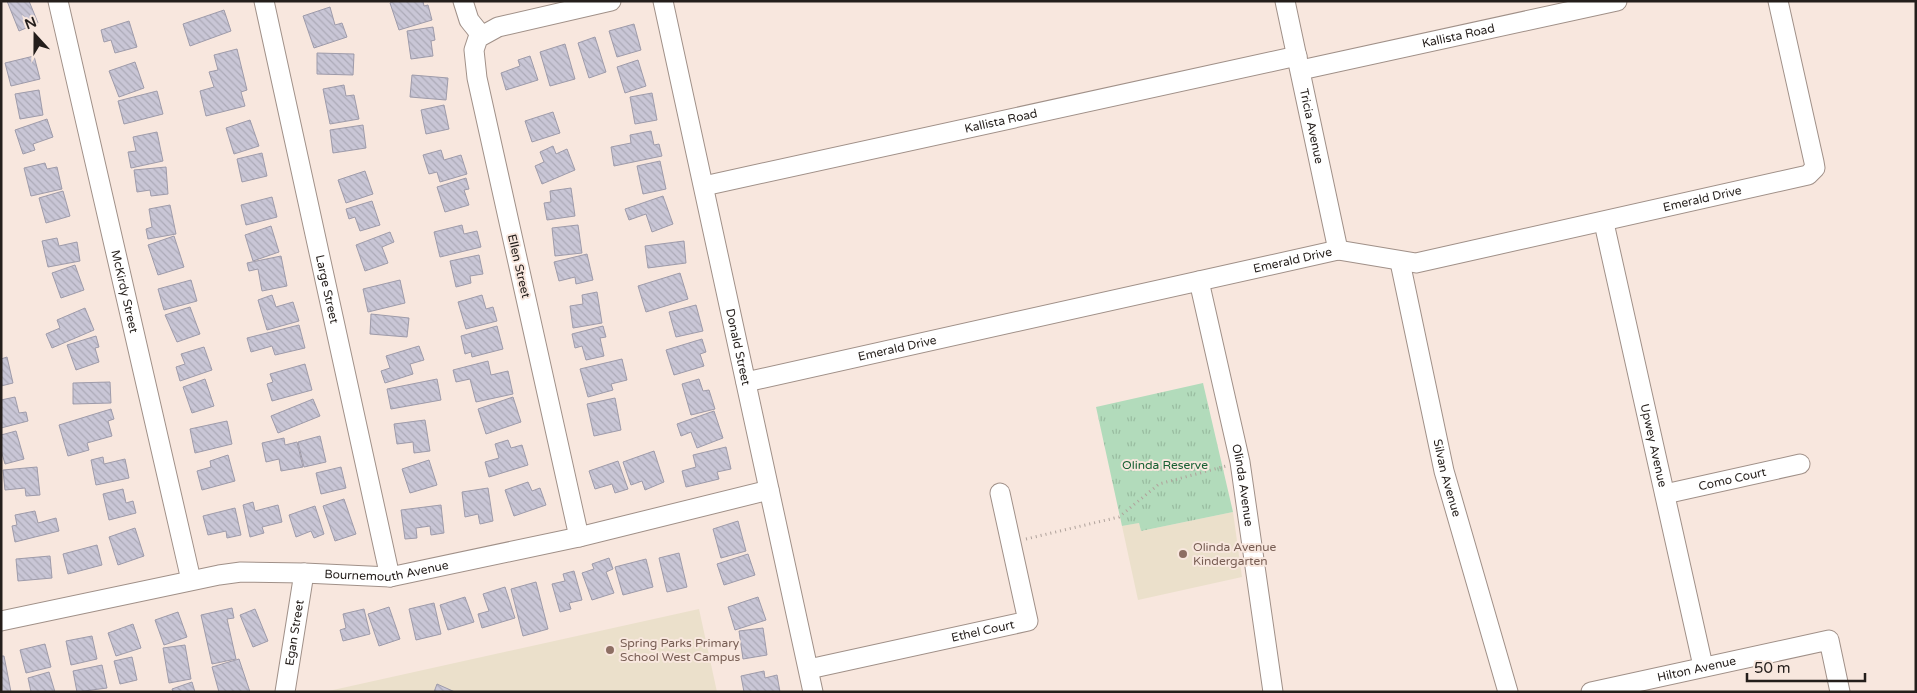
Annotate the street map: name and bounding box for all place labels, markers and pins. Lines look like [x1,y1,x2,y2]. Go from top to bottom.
place label: Olinda Avenue Kindergarten [1193,540,1277,568]
marker: Olinda Avenue Kindergarten [1177,548,1189,560]
place label: Spring Parks Primary School West Campus [620,636,741,664]
marker: Spring Parks Primary School West Campus [604,644,616,656]

